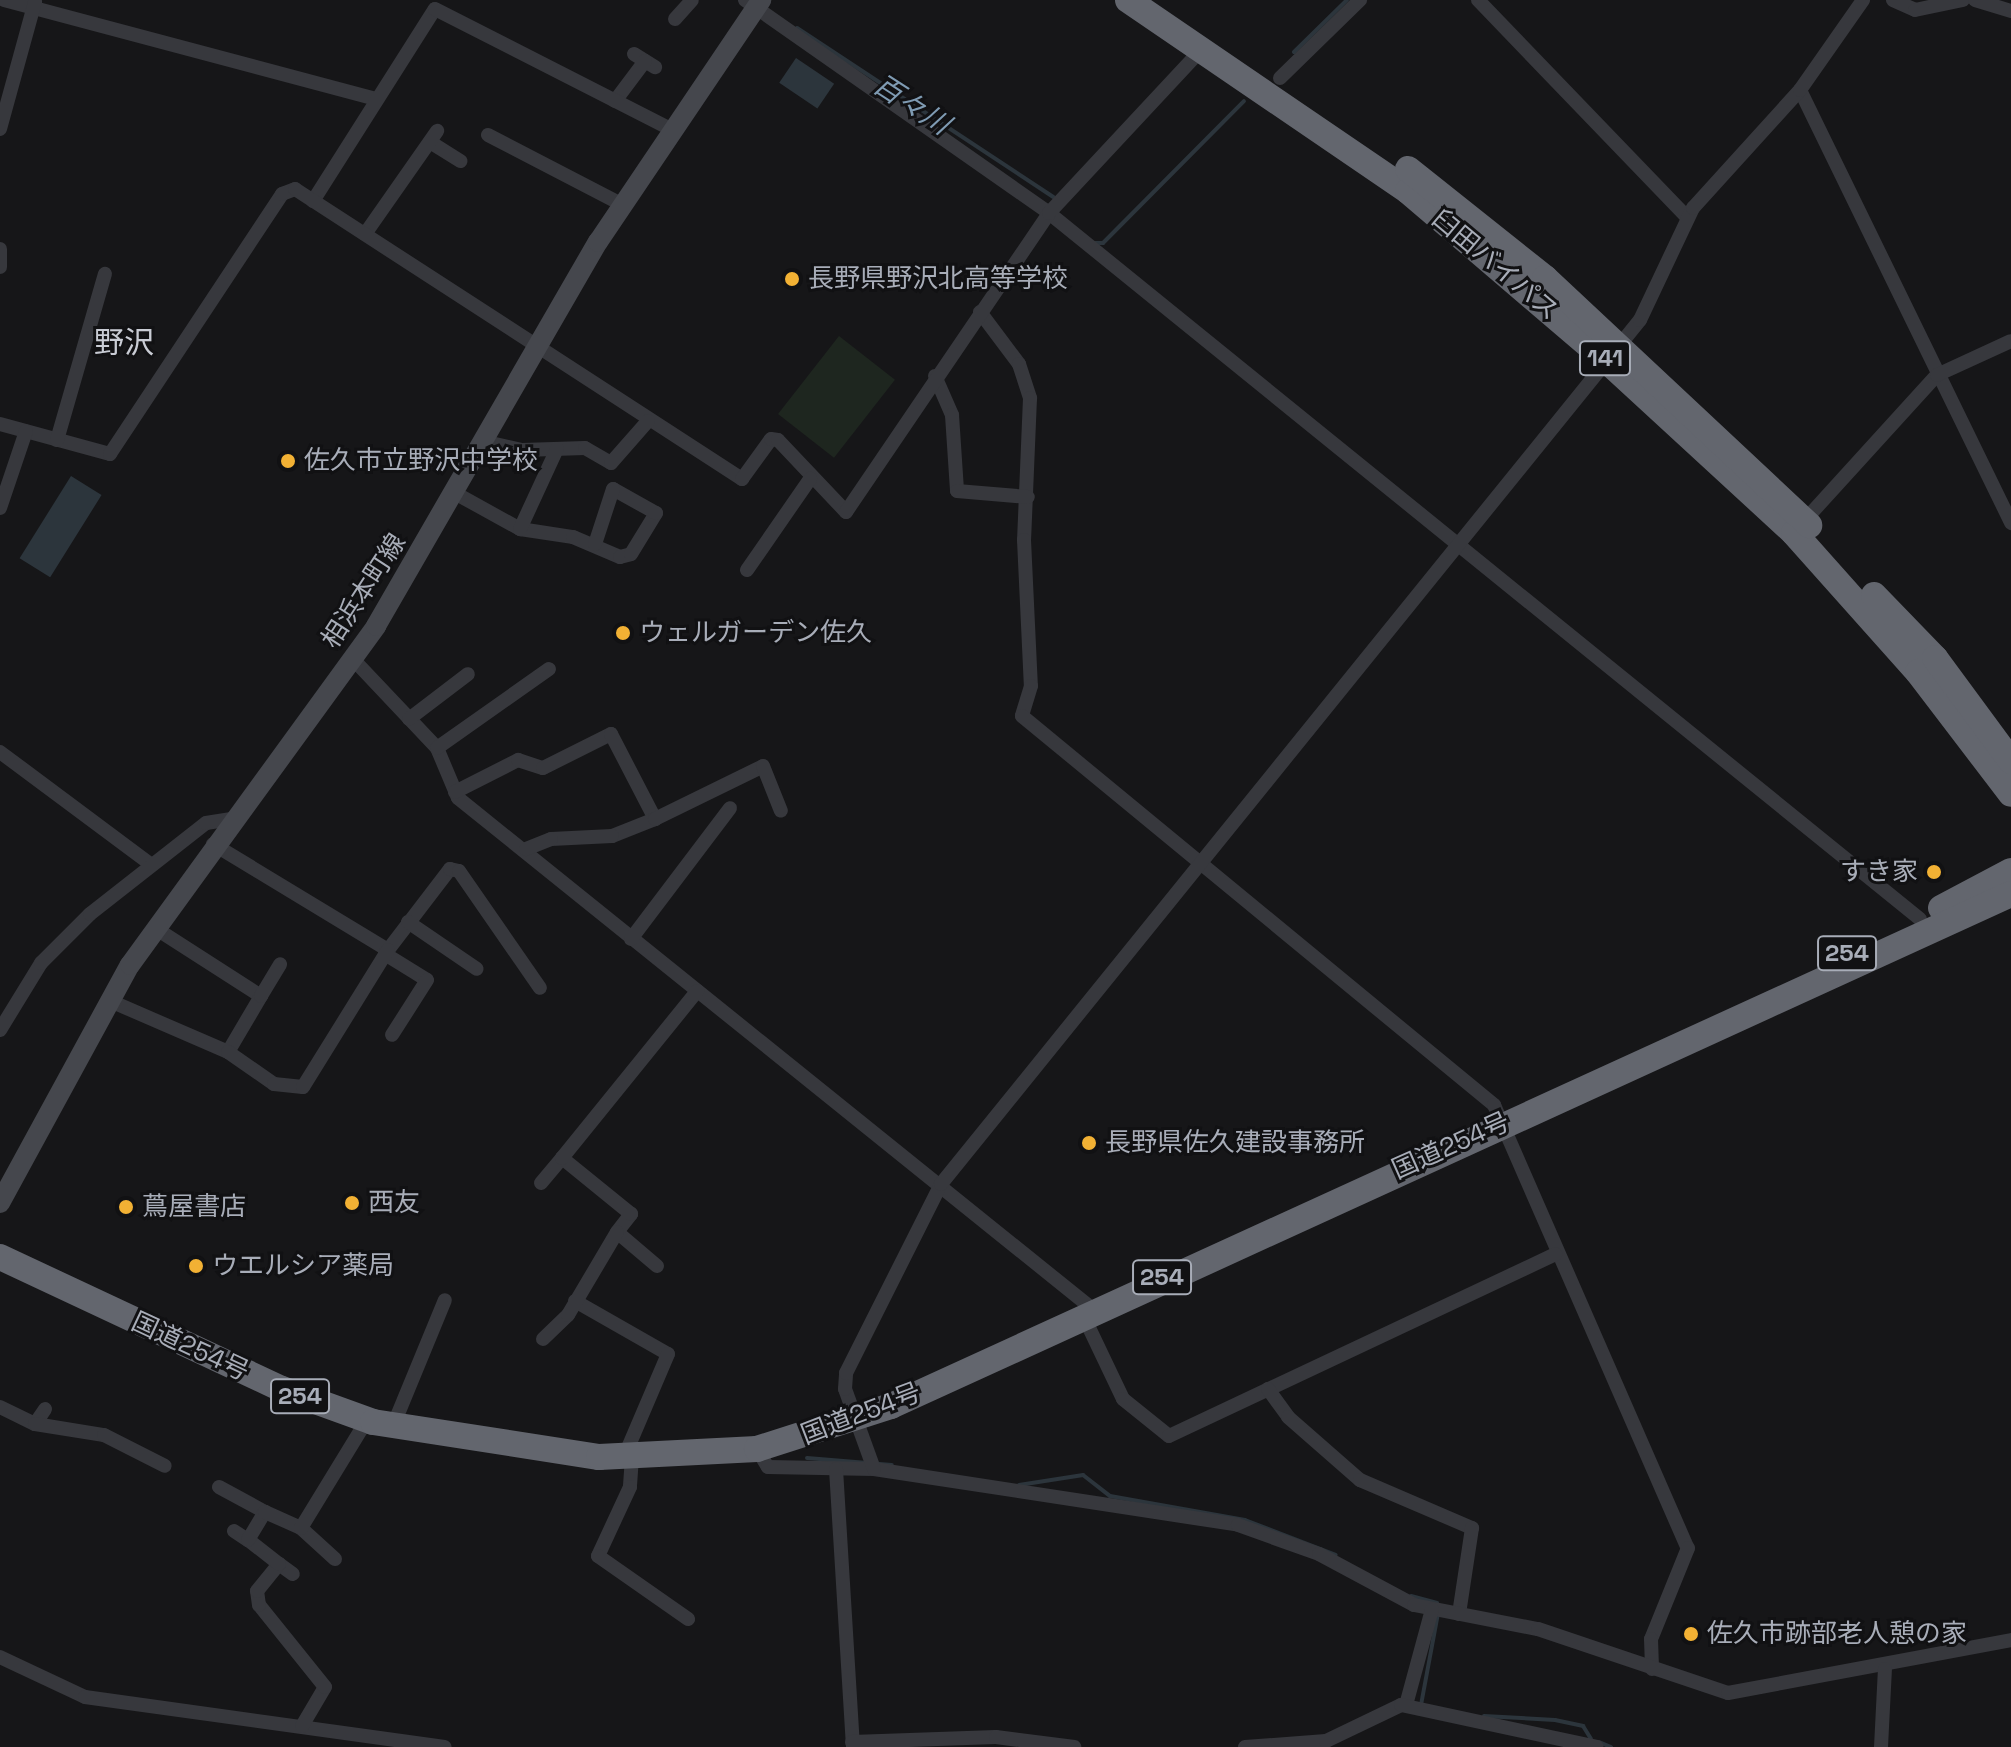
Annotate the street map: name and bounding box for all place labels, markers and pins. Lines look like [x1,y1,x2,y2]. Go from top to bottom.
place label: 長野県野沢北高等学校 [808,263,1068,295]
marker: 長野県野沢北高等学校 [783,270,801,288]
place label: 佐久市立野沢中学校 [304,445,538,477]
marker: 佐久市立野沢中学校 [279,452,297,470]
place label: ウェルガーデン佐久 [639,617,873,649]
marker: ウェルガーデン佐久 [614,624,632,642]
place label: すき家 [1840,856,1918,888]
marker: すき家 [1925,863,1943,881]
place label: 長野県佐久建設事務所 [1105,1127,1365,1159]
marker: 長野県佐久建設事務所 [1080,1134,1098,1152]
place label: 西友 [368,1187,420,1219]
place label: 蔦屋書店 [142,1191,246,1223]
marker: 西友 [343,1194,361,1212]
marker: 蔦屋書店 [117,1198,135,1216]
place label: ウエルシア薬局 [212,1250,394,1282]
marker: ウエルシア薬局 [187,1257,205,1275]
place label: 佐久市跡部老人憩の家 [1707,1618,1967,1650]
marker: 佐久市跡部老人憩の家 [1682,1625,1700,1643]

